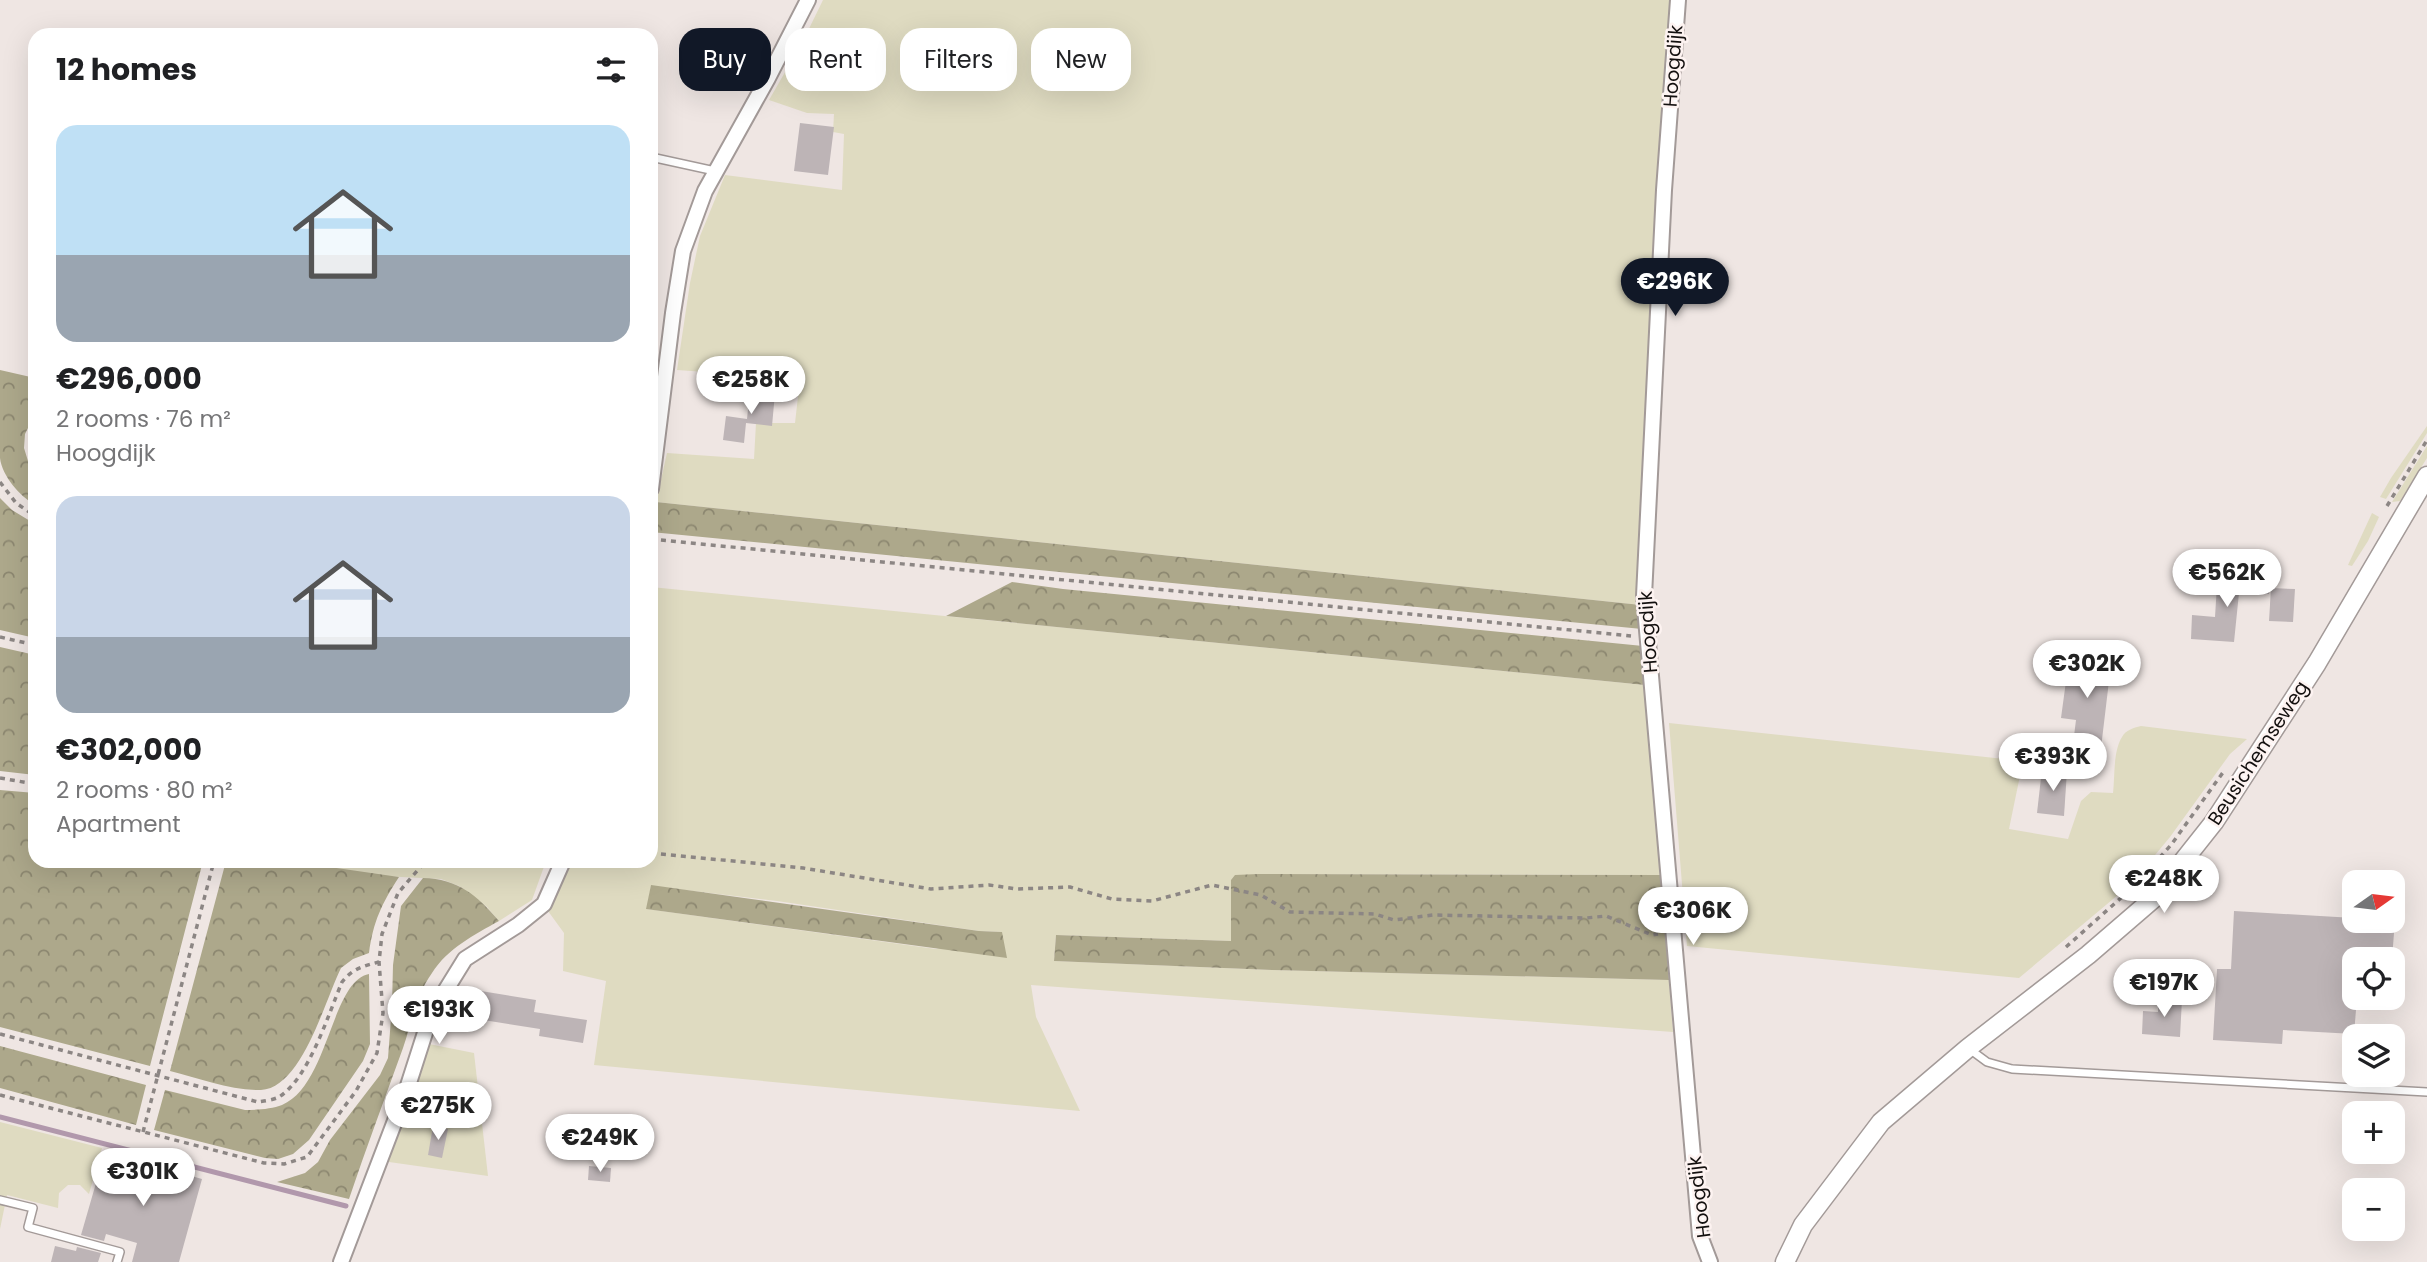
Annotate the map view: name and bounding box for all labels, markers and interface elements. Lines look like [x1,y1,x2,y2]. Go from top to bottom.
street label: Hoogdijk [1657,24,1689,108]
chip: Buy [679,28,771,91]
chip: Rent [785,28,886,91]
chip: Filters [900,28,1017,91]
chip: New [1031,28,1131,91]
text: 12 homes [56,48,197,91]
icon: filters [592,51,630,89]
icon: home [280,171,406,297]
pin: €296K [1626,258,1724,318]
text: €296K [1637,265,1713,297]
pin: €258K [702,356,800,416]
text: €296,000 [56,357,202,400]
text: €258K [712,363,790,395]
text: 2 rooms · 76 m² [56,403,231,435]
text: Hoogdijk [56,437,156,469]
icon: home [280,542,406,668]
pin: €562K [2178,550,2276,609]
text: €562K [2188,556,2266,588]
street label: Hoogdijk [1632,590,1664,674]
pin: €302K [2038,640,2136,700]
text: €302K [2049,647,2125,679]
street label: Beusichemseweg [2201,676,2315,830]
text: €302,000 [56,728,202,771]
pin: €393K [2004,734,2102,793]
text: €393K [2015,740,2091,772]
text: 2 rooms · 80 m² [56,774,233,806]
text: Apartment [56,808,181,840]
pin: €248K [2115,856,2213,915]
text: €248K [2125,862,2203,894]
north arrow [2342,870,2404,933]
map controls [2342,870,2405,1241]
pin: €306K [1644,888,1742,947]
text: €306K [1654,894,1732,926]
button: locate [2342,947,2405,1010]
pin: €197K [2115,960,2213,1019]
text: €197K [2129,966,2199,998]
pin: €193K [390,986,488,1046]
text: €193K [403,993,475,1025]
button: layers [2342,1024,2405,1087]
pin: €275K [389,1082,487,1142]
text: €275K [401,1089,475,1121]
button: + [2342,1101,2405,1164]
pin: €249K [551,1114,649,1174]
text: €249K [561,1121,639,1153]
pin: €301K [94,1148,192,1208]
street label: Hoogdijk [1681,1154,1717,1240]
text: €301K [107,1155,179,1187]
button: − [2342,1178,2405,1241]

